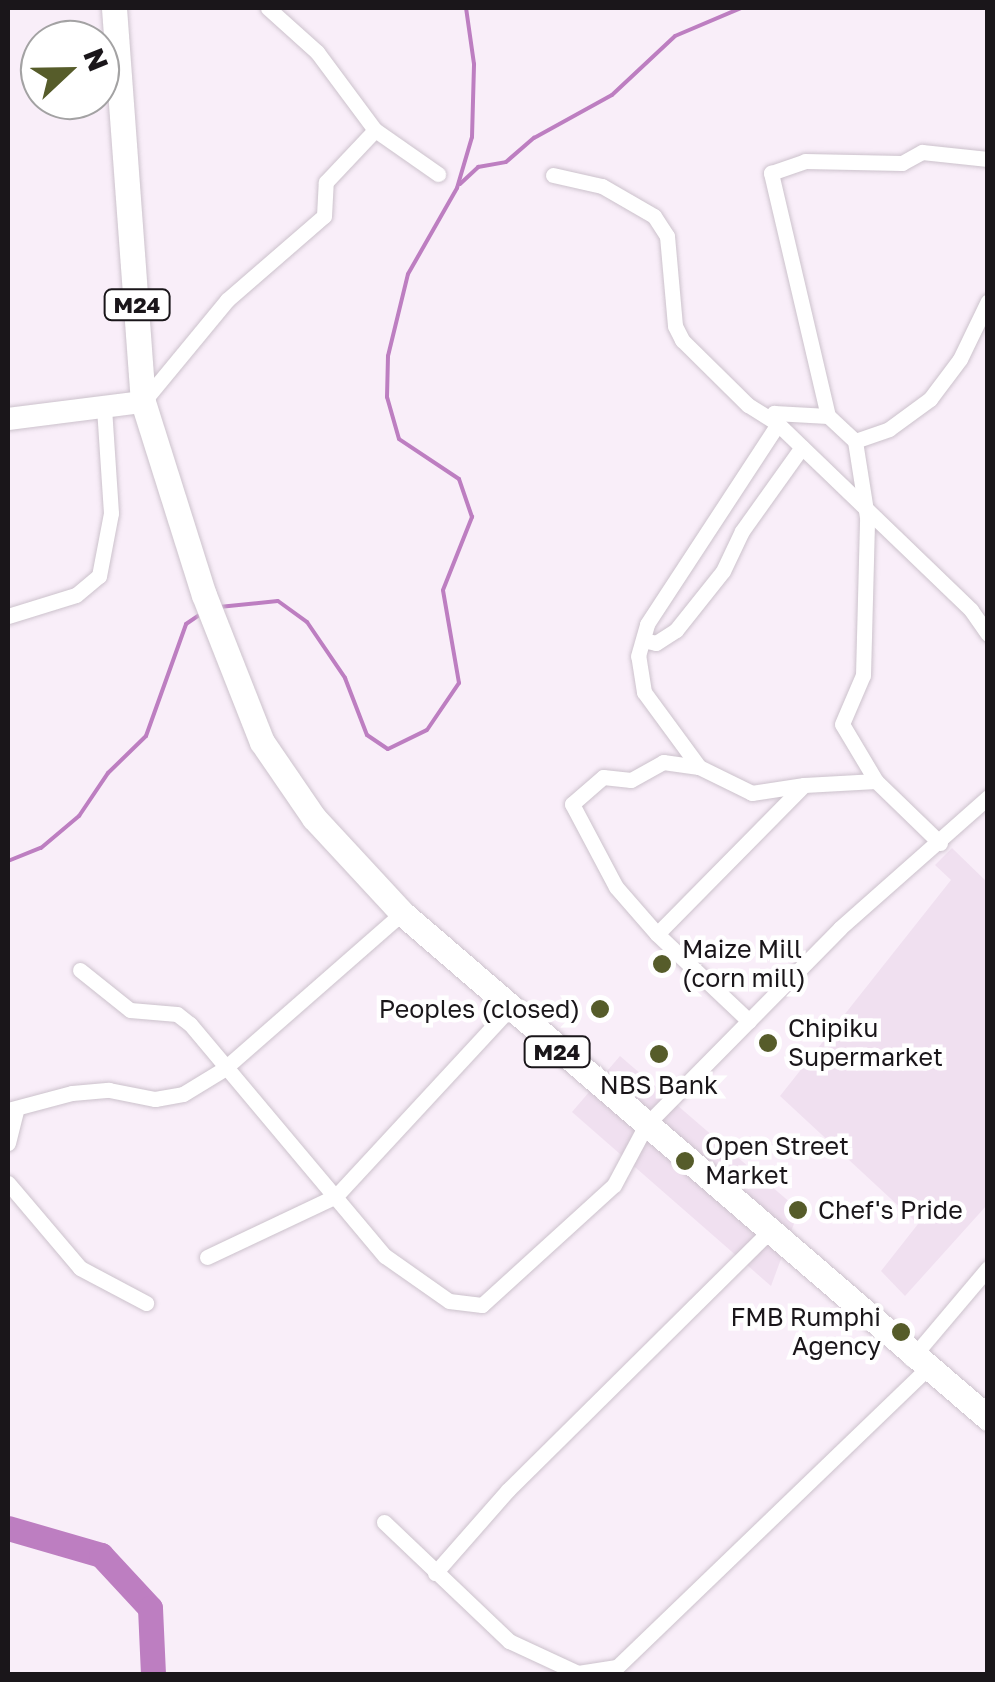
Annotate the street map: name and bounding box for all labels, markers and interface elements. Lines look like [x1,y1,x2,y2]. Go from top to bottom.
north arrow [20,20,120,120]
text: N [77,43,116,75]
road number: M24 [102,288,172,322]
place label: Maize Mill (corn mill) [682,935,806,994]
marker: Maize Mill (corn mill) [651,953,673,975]
place label: Peoples (closed) [379,994,580,1024]
marker: Peoples (closed) [589,998,611,1020]
place label: Chipiku Supermarket [788,1014,943,1073]
marker: Chipiku Supermarket [757,1032,779,1054]
road number: M24 [522,1035,592,1069]
marker: NBS Bank [648,1043,670,1065]
place label: NBS Bank [600,1070,718,1100]
place label: Open Street Market [705,1132,849,1191]
marker: Open Street Market [674,1150,696,1172]
place label: Chef's Pride [818,1195,963,1225]
marker: Chef's Pride [787,1199,809,1221]
place label: FMB Rumphi Agency [730,1303,881,1362]
marker: FMB Rumphi Agency [890,1321,912,1343]

